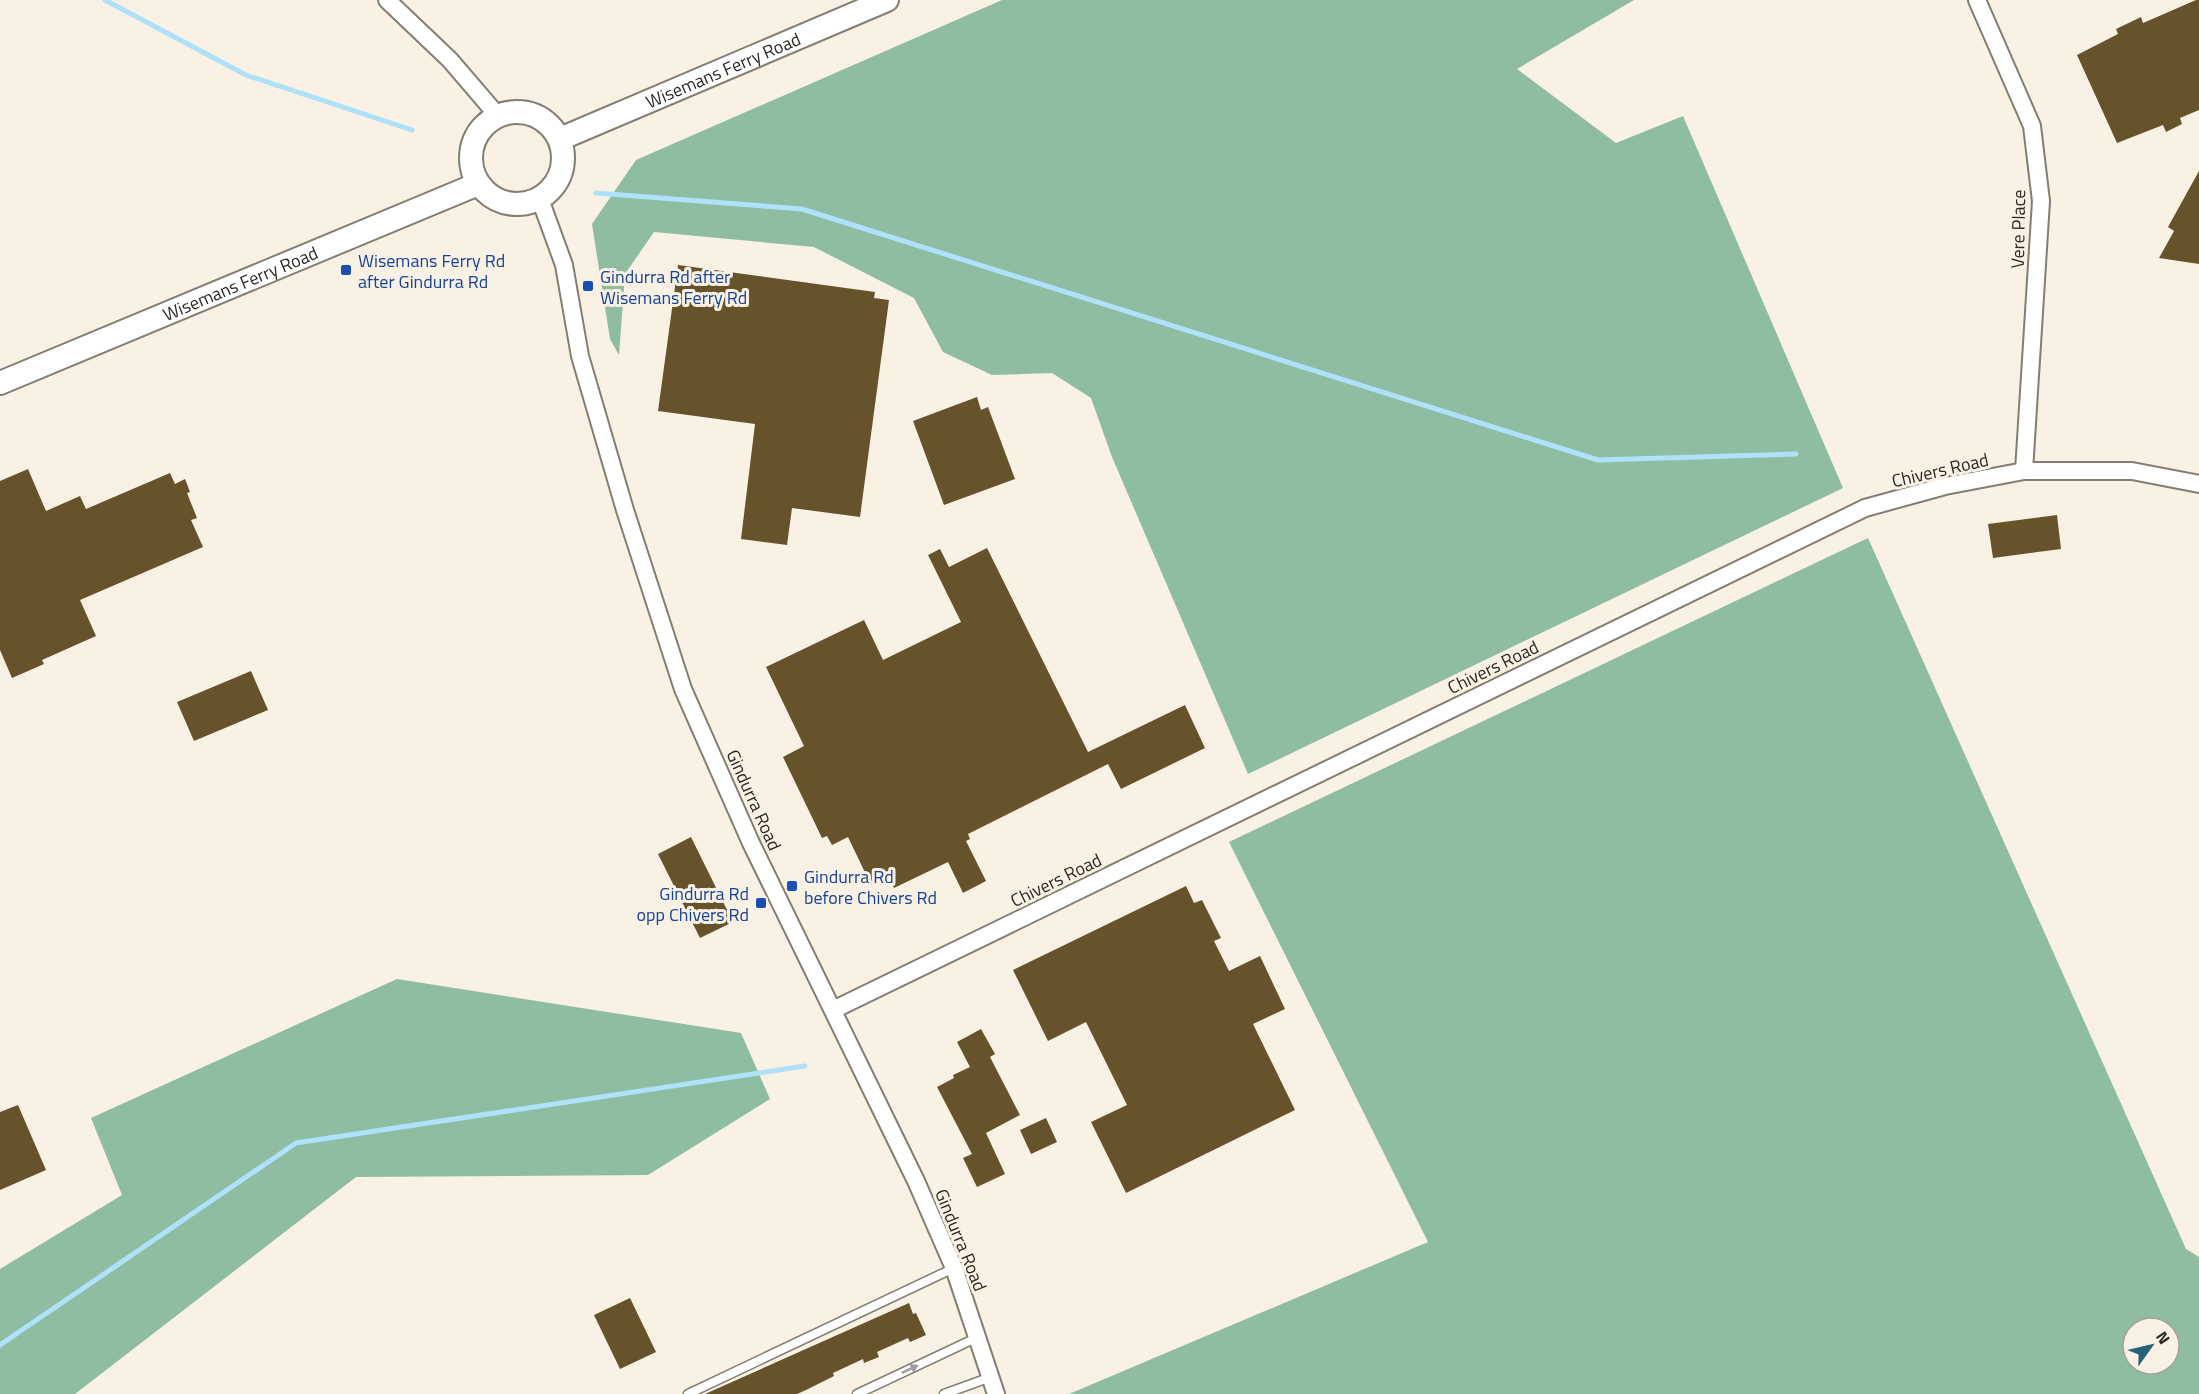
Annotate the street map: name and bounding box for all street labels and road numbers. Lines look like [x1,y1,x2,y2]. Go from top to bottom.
street label: Wisemans Ferry Road [641,25,805,115]
street label: Vere Place [2004,189,2032,269]
street label: Wisemans Ferry Road [158,239,322,327]
street label: Chivers Road [1889,446,1991,494]
street label: Chivers Road [1443,633,1543,701]
street label: Gindurra Road [720,745,788,855]
street label: Chivers Road [1006,846,1106,914]
street label: Gindurra Road [928,1185,994,1295]

